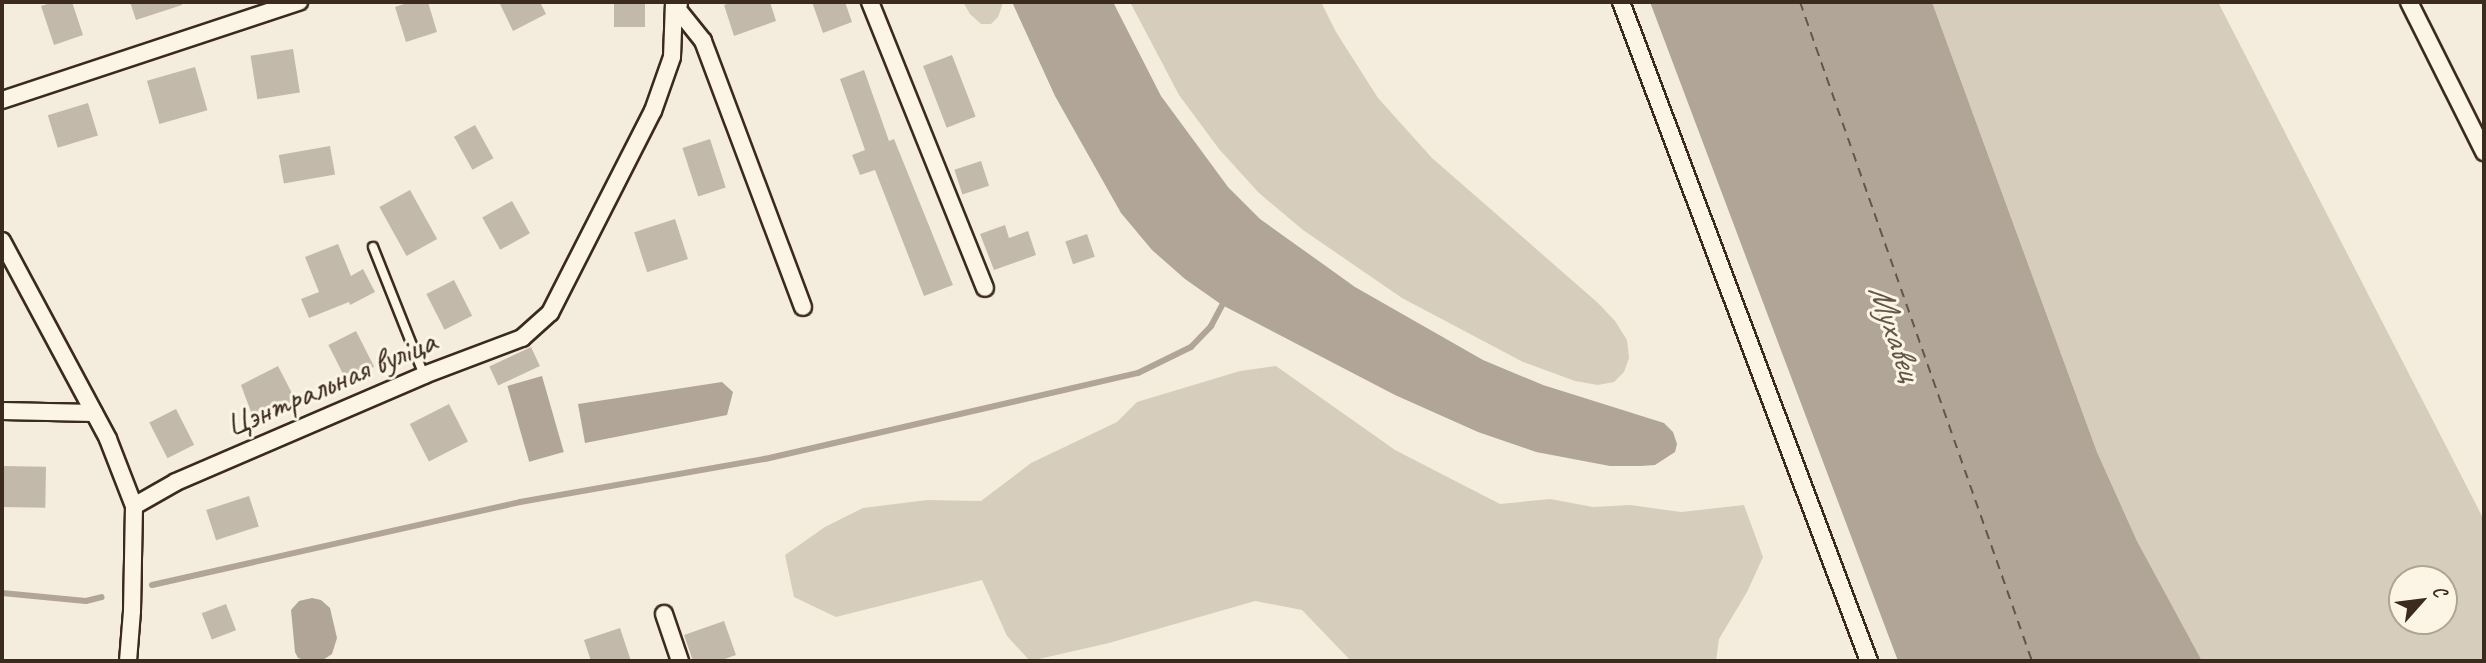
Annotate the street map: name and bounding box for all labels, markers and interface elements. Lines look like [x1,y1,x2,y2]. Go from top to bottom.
water label: Мухавец [1859,279,1931,385]
street label: Цэнтральная вуліца [220,322,442,446]
north arrow [2388,565,2458,635]
text: С [2427,581,2453,601]

